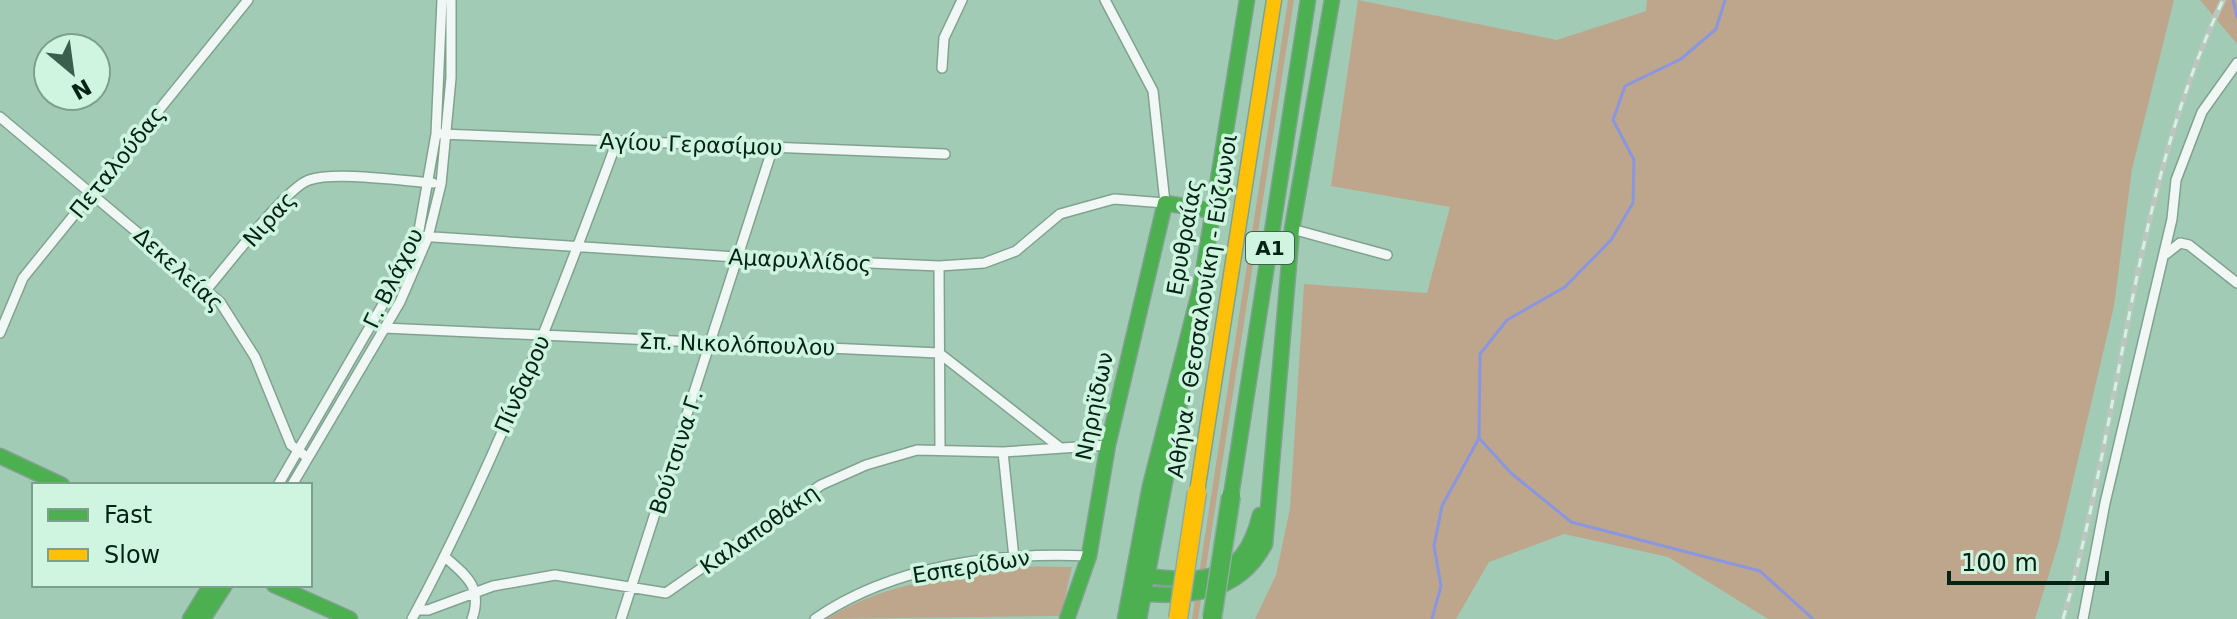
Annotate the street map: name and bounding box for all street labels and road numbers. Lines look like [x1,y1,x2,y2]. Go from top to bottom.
street label: Πεταλούδας [65,101,170,223]
street label: Αγίου Γερασίμου [599,129,783,160]
street label: Αθήνα - Θεσσαλονίκη - Εύζωνοι [1163,132,1242,480]
street label: Ερυθραίας [1162,177,1207,297]
street label: Νιρας [238,187,301,252]
street label: Δεκελείας [129,223,228,316]
street label: Γ. Βλάχου [359,224,428,332]
road number: Α1 [1246,232,1294,264]
street label: Αμαρυλλίδος [728,244,872,277]
street label: Σπ. Νικολόπουλου [638,329,836,360]
street label: Πίνδαρου [490,331,555,437]
street label: Νηρηϊδων [1071,350,1118,462]
street label: Βούτσινα Γ. [645,387,708,517]
street label: Καλαποθάκη [696,480,823,579]
street label: Εσπερίδων [911,545,1032,588]

